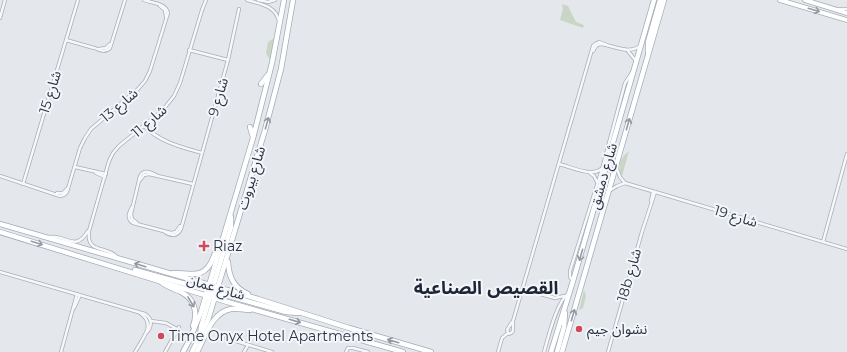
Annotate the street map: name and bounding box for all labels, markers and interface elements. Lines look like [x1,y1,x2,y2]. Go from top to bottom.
one-way arrow [807,7,820,14]
street label: شارع 15 [35,68,67,116]
street label: شارع 9 [204,76,234,119]
street label: شارع 13 [96,84,143,128]
street label: شارع 11 [128,101,172,143]
one-way arrow [264,116,271,129]
one-way arrow [625,118,632,131]
street label: شارع دمشق [585,141,623,212]
street label: شارع بيروت [233,144,271,213]
street label: شارع 19 [711,201,760,233]
place label: Riaz [213,237,242,255]
one-way arrow [31,240,44,247]
marker: Riaz [198,240,210,252]
street label: 18b شارع [613,246,647,304]
one-way arrow [577,248,584,261]
one-way arrow [134,261,147,268]
street label: شارع عمان [184,270,247,306]
district label: القصيص الصناعية [414,277,558,299]
one-way arrow [187,296,195,308]
one-way arrow [570,308,577,321]
one-way arrow [289,318,302,325]
place label: نشوان جيم [587,320,647,340]
marker: نشوان جيم [574,324,584,334]
place label: Time Onyx Hotel Apartments [169,327,373,345]
marker: Time Onyx Hotel Apartments [156,331,166,341]
one-way arrow [387,337,400,344]

